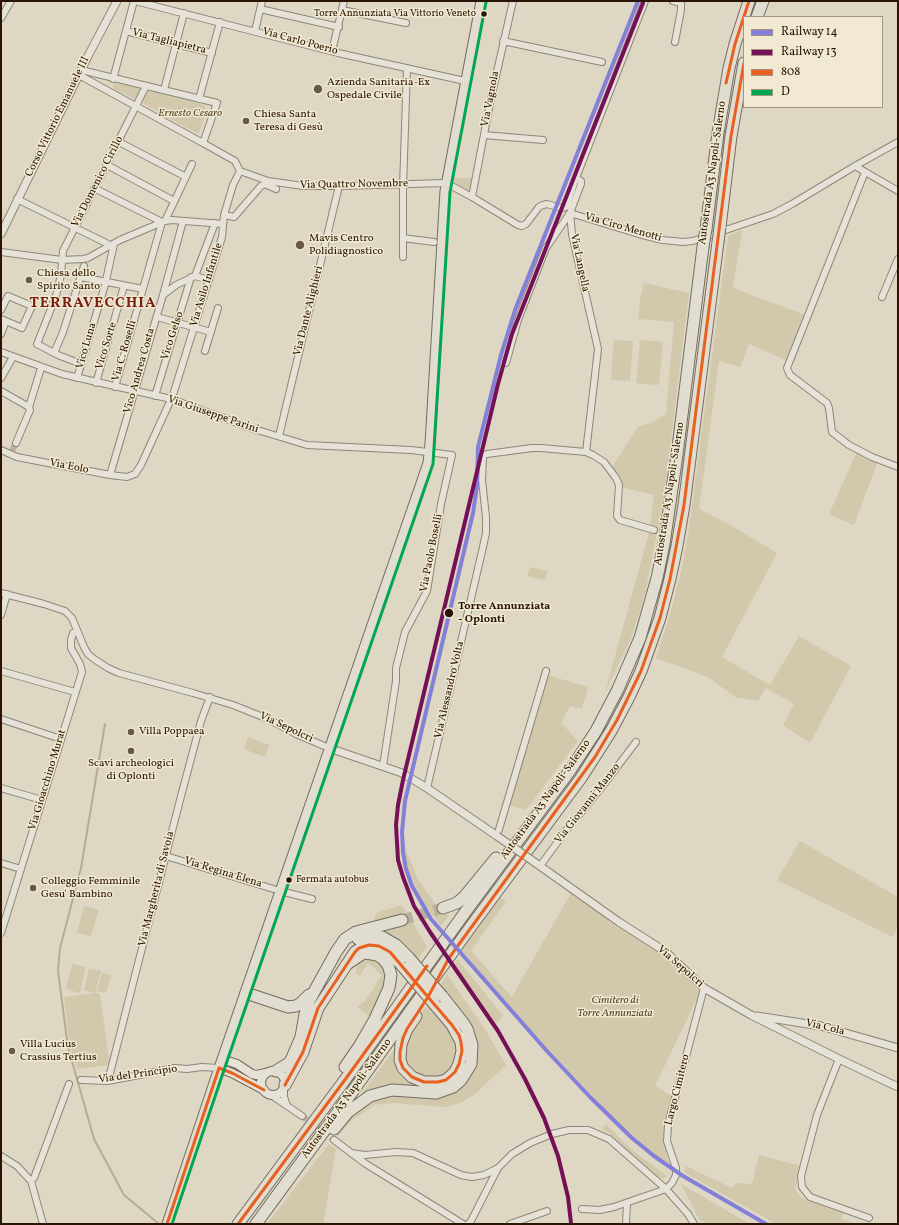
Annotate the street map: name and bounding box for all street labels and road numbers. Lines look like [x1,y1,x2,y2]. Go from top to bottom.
street label: Via Tagliapietra [131,26,207,58]
street label: Via Carlo Poerio [261,26,339,58]
street label: Corso Vittorio Emanuele III [23,55,93,179]
street label: Via Vagnola [479,70,503,128]
street label: Autostrada A3 Napoli-Salerno [696,100,730,246]
street label: Via Domenico Cirillo [69,134,127,230]
street label: Via Quattro Novembre [300,177,408,193]
street label: Via Ciro Menotti [583,211,663,245]
street label: Via Langella [566,233,592,293]
street label: Via Asilo Infantile [188,241,226,329]
street label: Via Dante Alighieri [291,265,327,357]
street label: Vico Gelso [159,310,187,362]
street label: Via C. Roselli [110,319,140,383]
street label: Vico Luna [74,321,100,371]
street label: Vico Sorte [94,321,120,371]
street label: Vico Andrea Costa [121,327,159,415]
street label: Via Giuseppe Parini [166,393,260,437]
street label: Autostrada A3 Napoli-Salerno [652,421,688,567]
street label: Via Eolo [48,457,90,477]
street label: Via Paolo Boselli [418,513,446,593]
street label: Via Alessandro Volta [432,640,468,740]
street label: Via Sepolcri [257,710,315,746]
street label: Via Gioacchino Murat [26,728,70,832]
street label: Autostrada A3 Napoli-Salerno [498,738,594,862]
street label: Via Giovanni Manzo [552,761,624,847]
street label: Via Margherita di Savoia [136,830,178,948]
street label: Via Regina Elena [182,855,264,891]
street label: Via Sepolcri [654,943,706,991]
street label: Via Cola [804,1017,846,1039]
street label: Autostrada A3 Napoli-Salerno [299,1037,395,1161]
street label: Largo Cimitero [663,1053,693,1127]
street label: Via del Principio [98,1063,178,1087]

